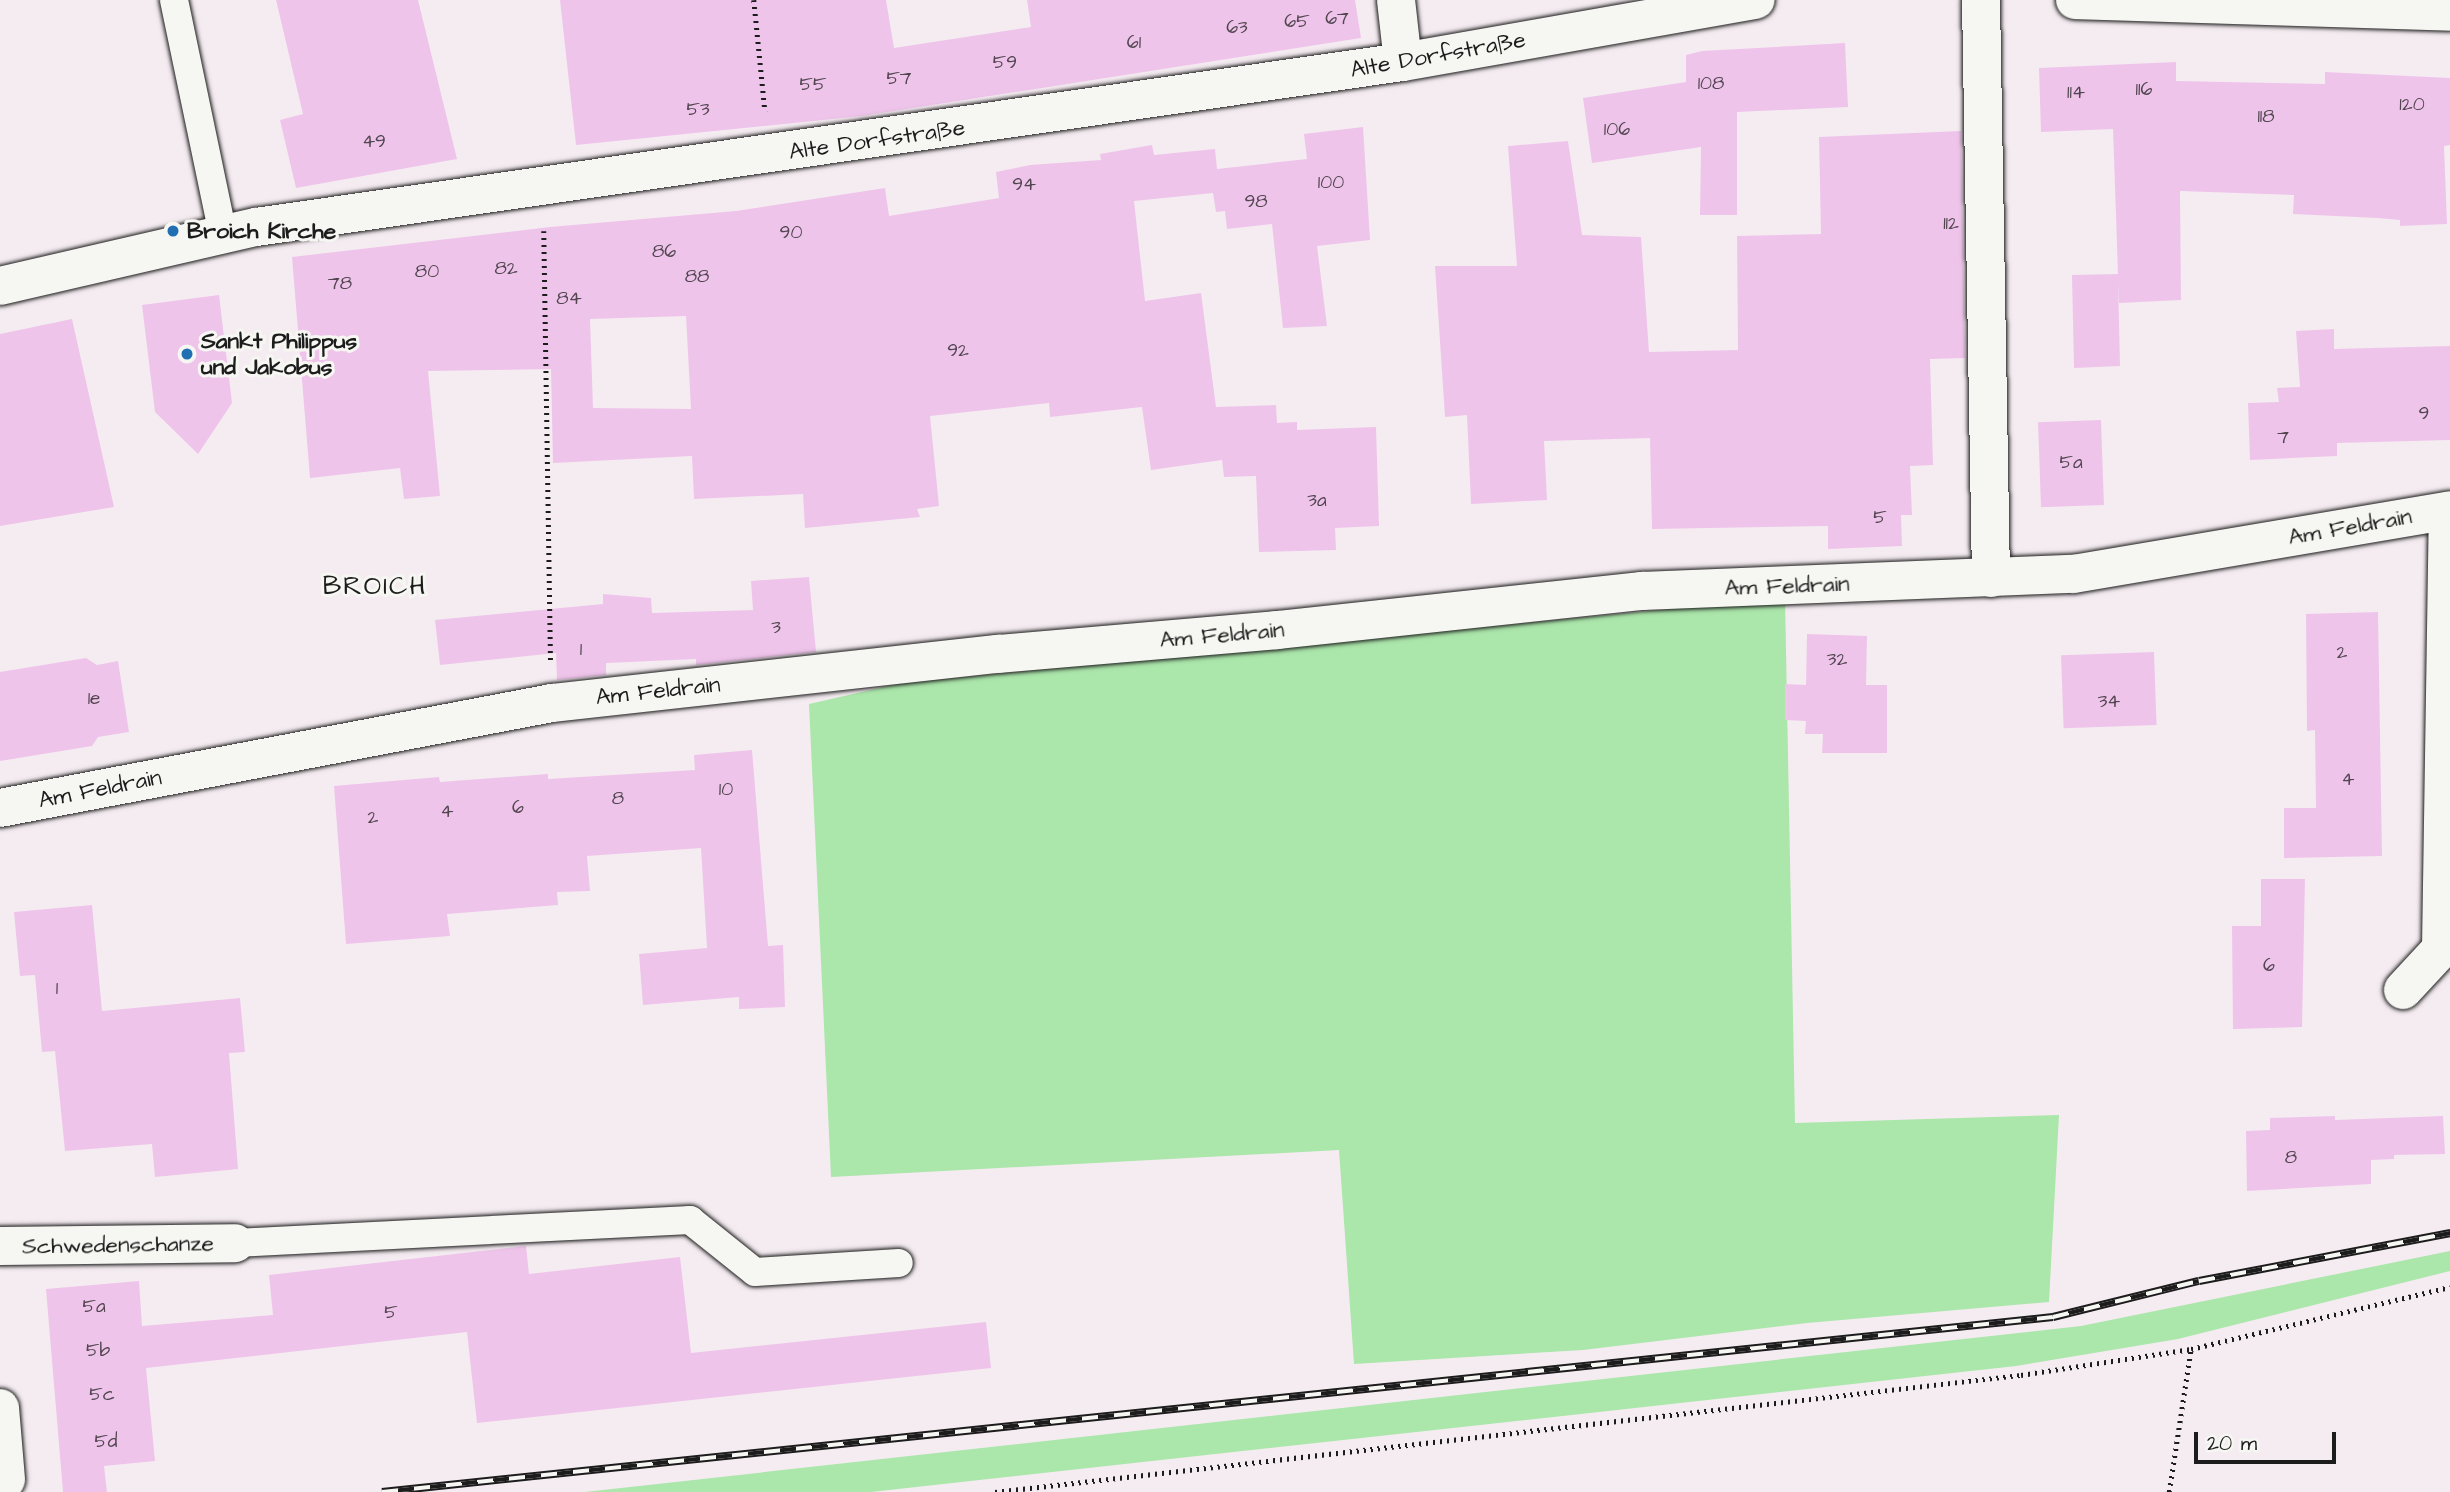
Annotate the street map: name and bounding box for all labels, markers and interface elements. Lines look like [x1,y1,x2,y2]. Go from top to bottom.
house number: 67 [1325,8,1349,30]
house number: 65 [1284,11,1310,33]
house number: 63 [1226,17,1248,39]
street label: Alte Dorfstraße [1348,26,1528,84]
house number: 61 [1127,32,1141,54]
house number: 59 [993,52,1017,74]
house number: 57 [886,68,912,90]
house number: 108 [1698,73,1724,95]
house number: 55 [800,74,826,96]
house number: 116 [2136,79,2152,101]
house number: 114 [2067,82,2085,104]
house number: 120 [2399,94,2425,116]
house number: 53 [686,99,710,121]
house number: 118 [2257,106,2275,128]
street label: Alte Dorfstraße [787,114,967,166]
house number: 106 [1604,119,1630,141]
house number: 49 [362,131,386,153]
house number: 100 [1318,172,1344,194]
house number: 94 [1012,174,1036,196]
house number: 98 [1244,191,1268,213]
house number: 112 [1943,213,1959,235]
place label: Broich Kirche [187,217,336,245]
house number: 90 [780,222,802,244]
marker: Broich Kirche [165,223,181,239]
house number: 86 [652,241,676,263]
house number: 82 [494,258,518,280]
house number: 80 [415,261,439,283]
house number: 88 [685,266,709,288]
house number: 78 [328,273,352,295]
house number: 84 [556,288,582,310]
place label: Sankt Philippus und Jakobus [201,327,357,381]
house number: 92 [947,340,969,362]
marker: Sankt Philippus und Jakobus [179,346,195,362]
house number: 9 [2419,403,2429,425]
house number: 7 [2277,427,2289,449]
house number: 5a [2059,452,2083,474]
house number: 3a [1307,490,1327,512]
street label: Am Feldrain [2286,503,2414,551]
house number: 5 [1873,507,1887,529]
street label: Am Feldrain [1724,570,1850,602]
district label: BROICH [323,571,427,603]
street label: Am Feldrain [1159,616,1285,654]
house number: 3 [771,617,781,639]
house number: 1 [580,639,582,661]
house number: 2 [2337,642,2347,664]
house number: 32 [1827,649,1847,671]
street label: Am Feldrain [594,671,722,711]
house number: 1e [88,688,100,710]
house number: 34 [2098,691,2120,713]
street label: Am Feldrain [36,764,164,814]
house number: 4 [2342,769,2354,791]
house number: 10 [719,779,733,801]
house number: 8 [612,788,624,810]
house number: 6 [512,797,524,819]
house number: 4 [441,801,453,823]
house number: 2 [368,807,378,829]
house number: 6 [2263,955,2275,977]
house number: 1 [56,978,58,1000]
house number: 8 [2285,1147,2297,1169]
street label: Schwedenschanze [22,1230,214,1260]
house number: 5a [82,1296,106,1318]
house number: 5 [384,1302,398,1324]
house number: 5b [86,1340,110,1362]
house number: 5c [89,1384,115,1406]
scale bar [2198,1418,2340,1462]
text: 20 m [2207,1429,2257,1458]
house number: 5d [94,1431,118,1453]

